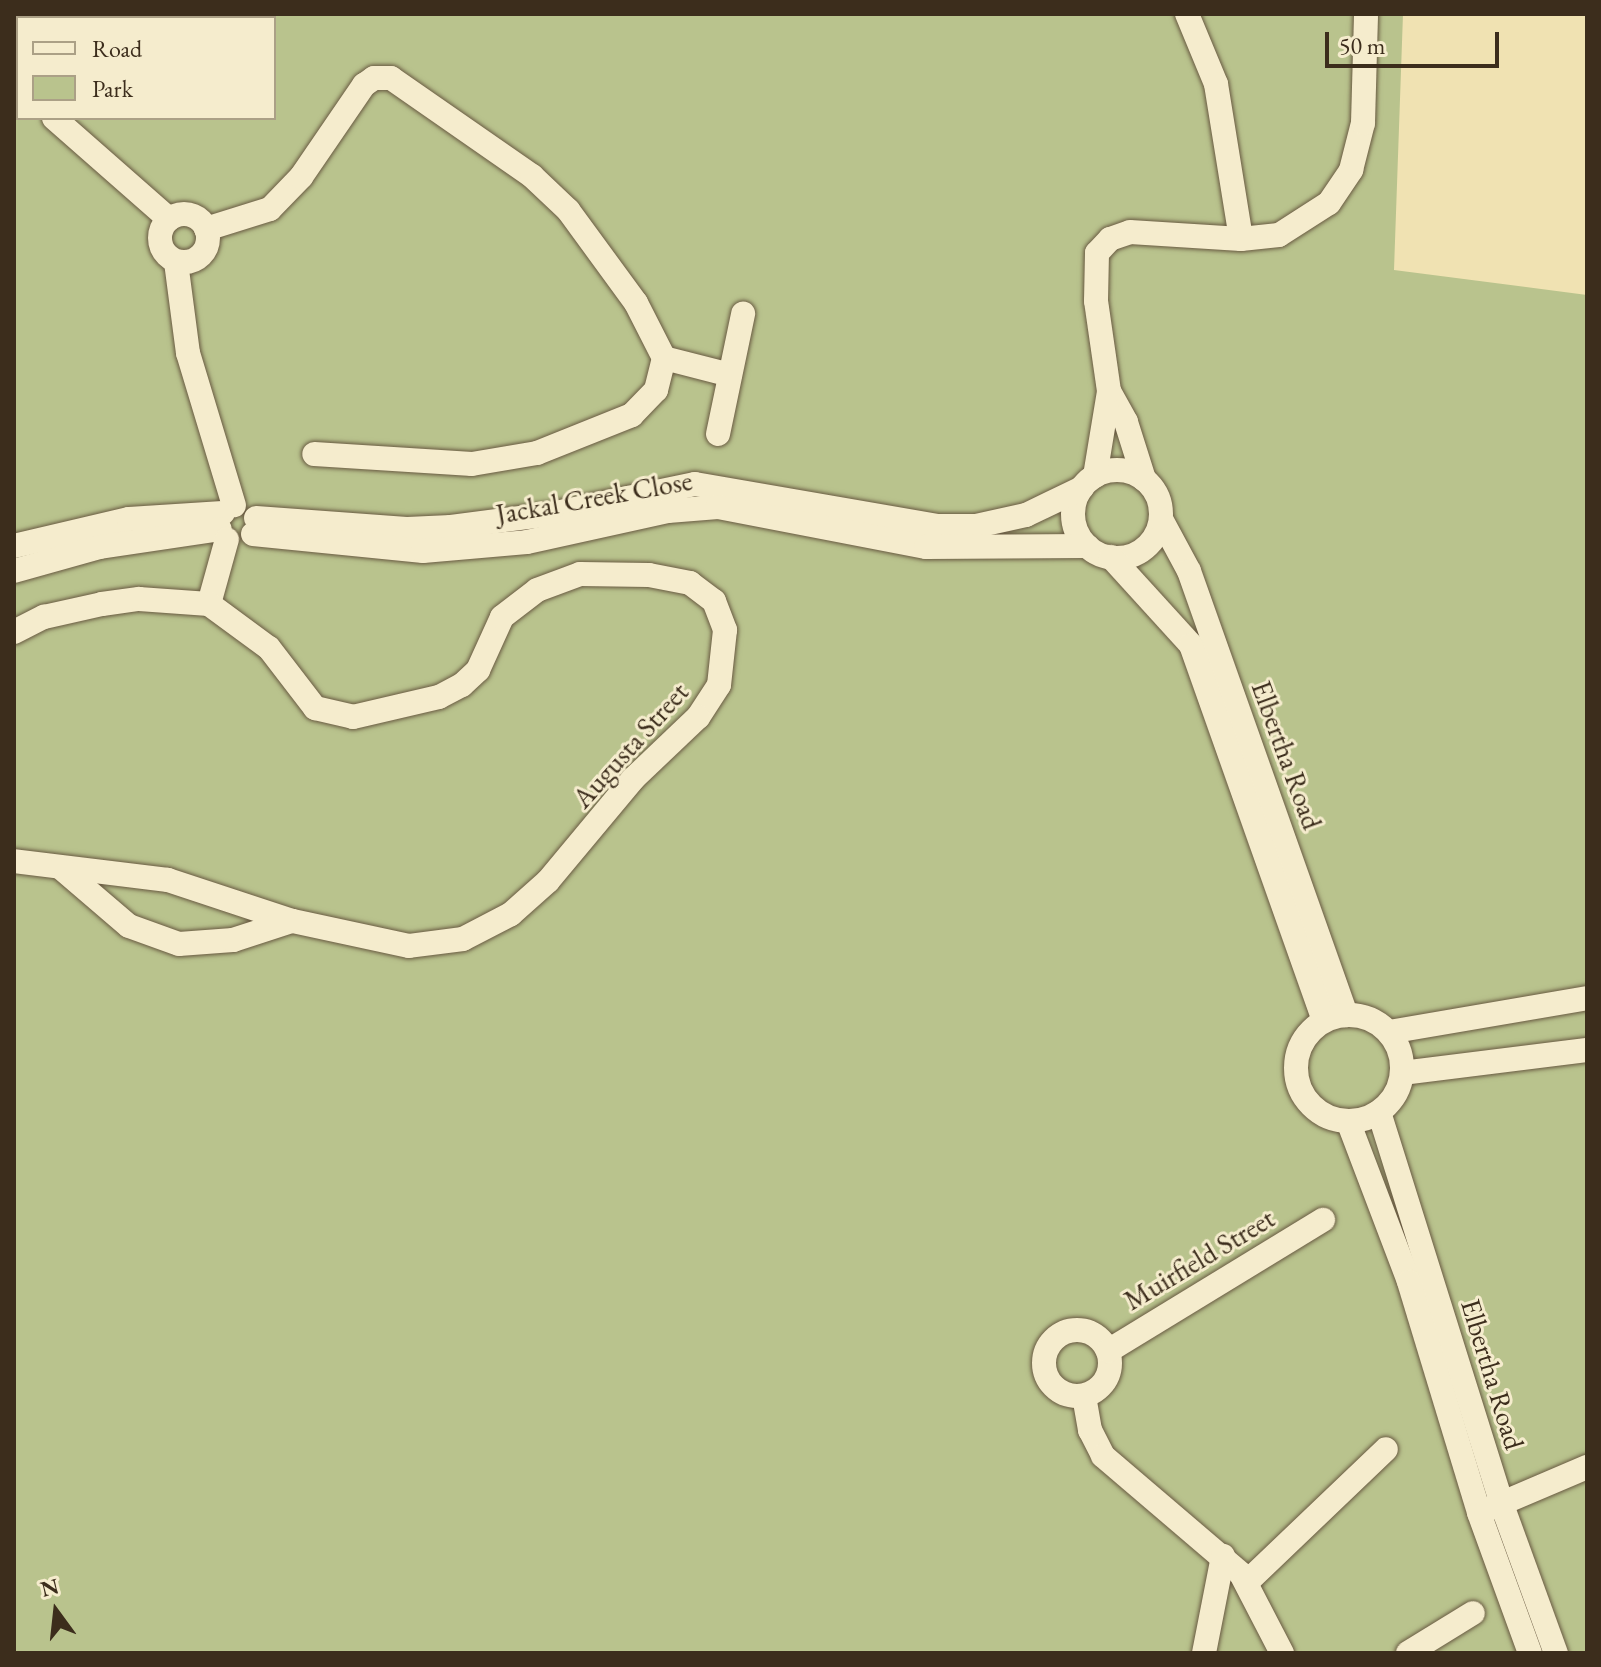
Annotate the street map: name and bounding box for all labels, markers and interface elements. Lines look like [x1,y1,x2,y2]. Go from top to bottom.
legend [16,16,276,120]
scale bar [1329,16,1503,66]
text: 50 m [1339,30,1386,61]
text: Road [92,33,142,64]
text: Park [92,73,133,104]
street label: Jackal Creek Close [493,463,695,531]
street label: Augusta Street [565,675,695,815]
street label: Elbertha Road [1245,676,1329,834]
street label: Muirfield Street [1118,1201,1280,1317]
street label: Elbertha Road [1454,1295,1532,1453]
north arrow [16,1571,96,1651]
text: N [37,1571,62,1604]

